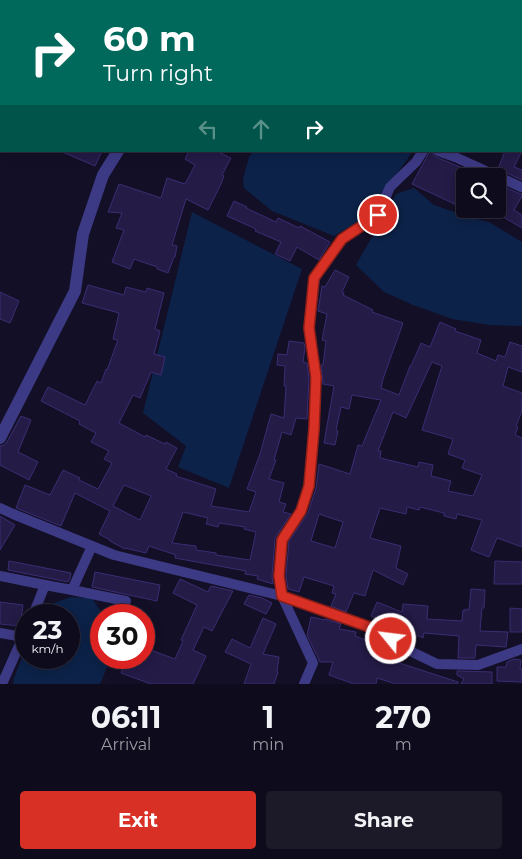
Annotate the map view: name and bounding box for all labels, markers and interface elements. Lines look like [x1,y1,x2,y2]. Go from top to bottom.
text: 60 m [103,17,196,60]
icon: right [20,20,85,85]
text: Turn right [103,60,213,87]
icon: left [194,115,222,143]
icon: ahead [247,115,275,143]
icon: right [300,115,328,143]
map controls [456,168,506,218]
button: search [456,168,506,218]
pin [357,194,399,236]
icon: arrive [364,201,392,229]
speed limit sign: 30 [90,604,155,669]
position arrow [364,612,416,664]
text: 23 [33,615,62,645]
text: km/h [31,641,64,656]
text: 06:11 [91,699,162,736]
text: 1 [263,699,274,736]
text: 270 [375,699,431,736]
text: Arrival [101,735,151,754]
text: min [252,735,284,754]
text: m [395,735,412,754]
button: Exit [20,791,256,849]
button: Share [266,791,502,849]

